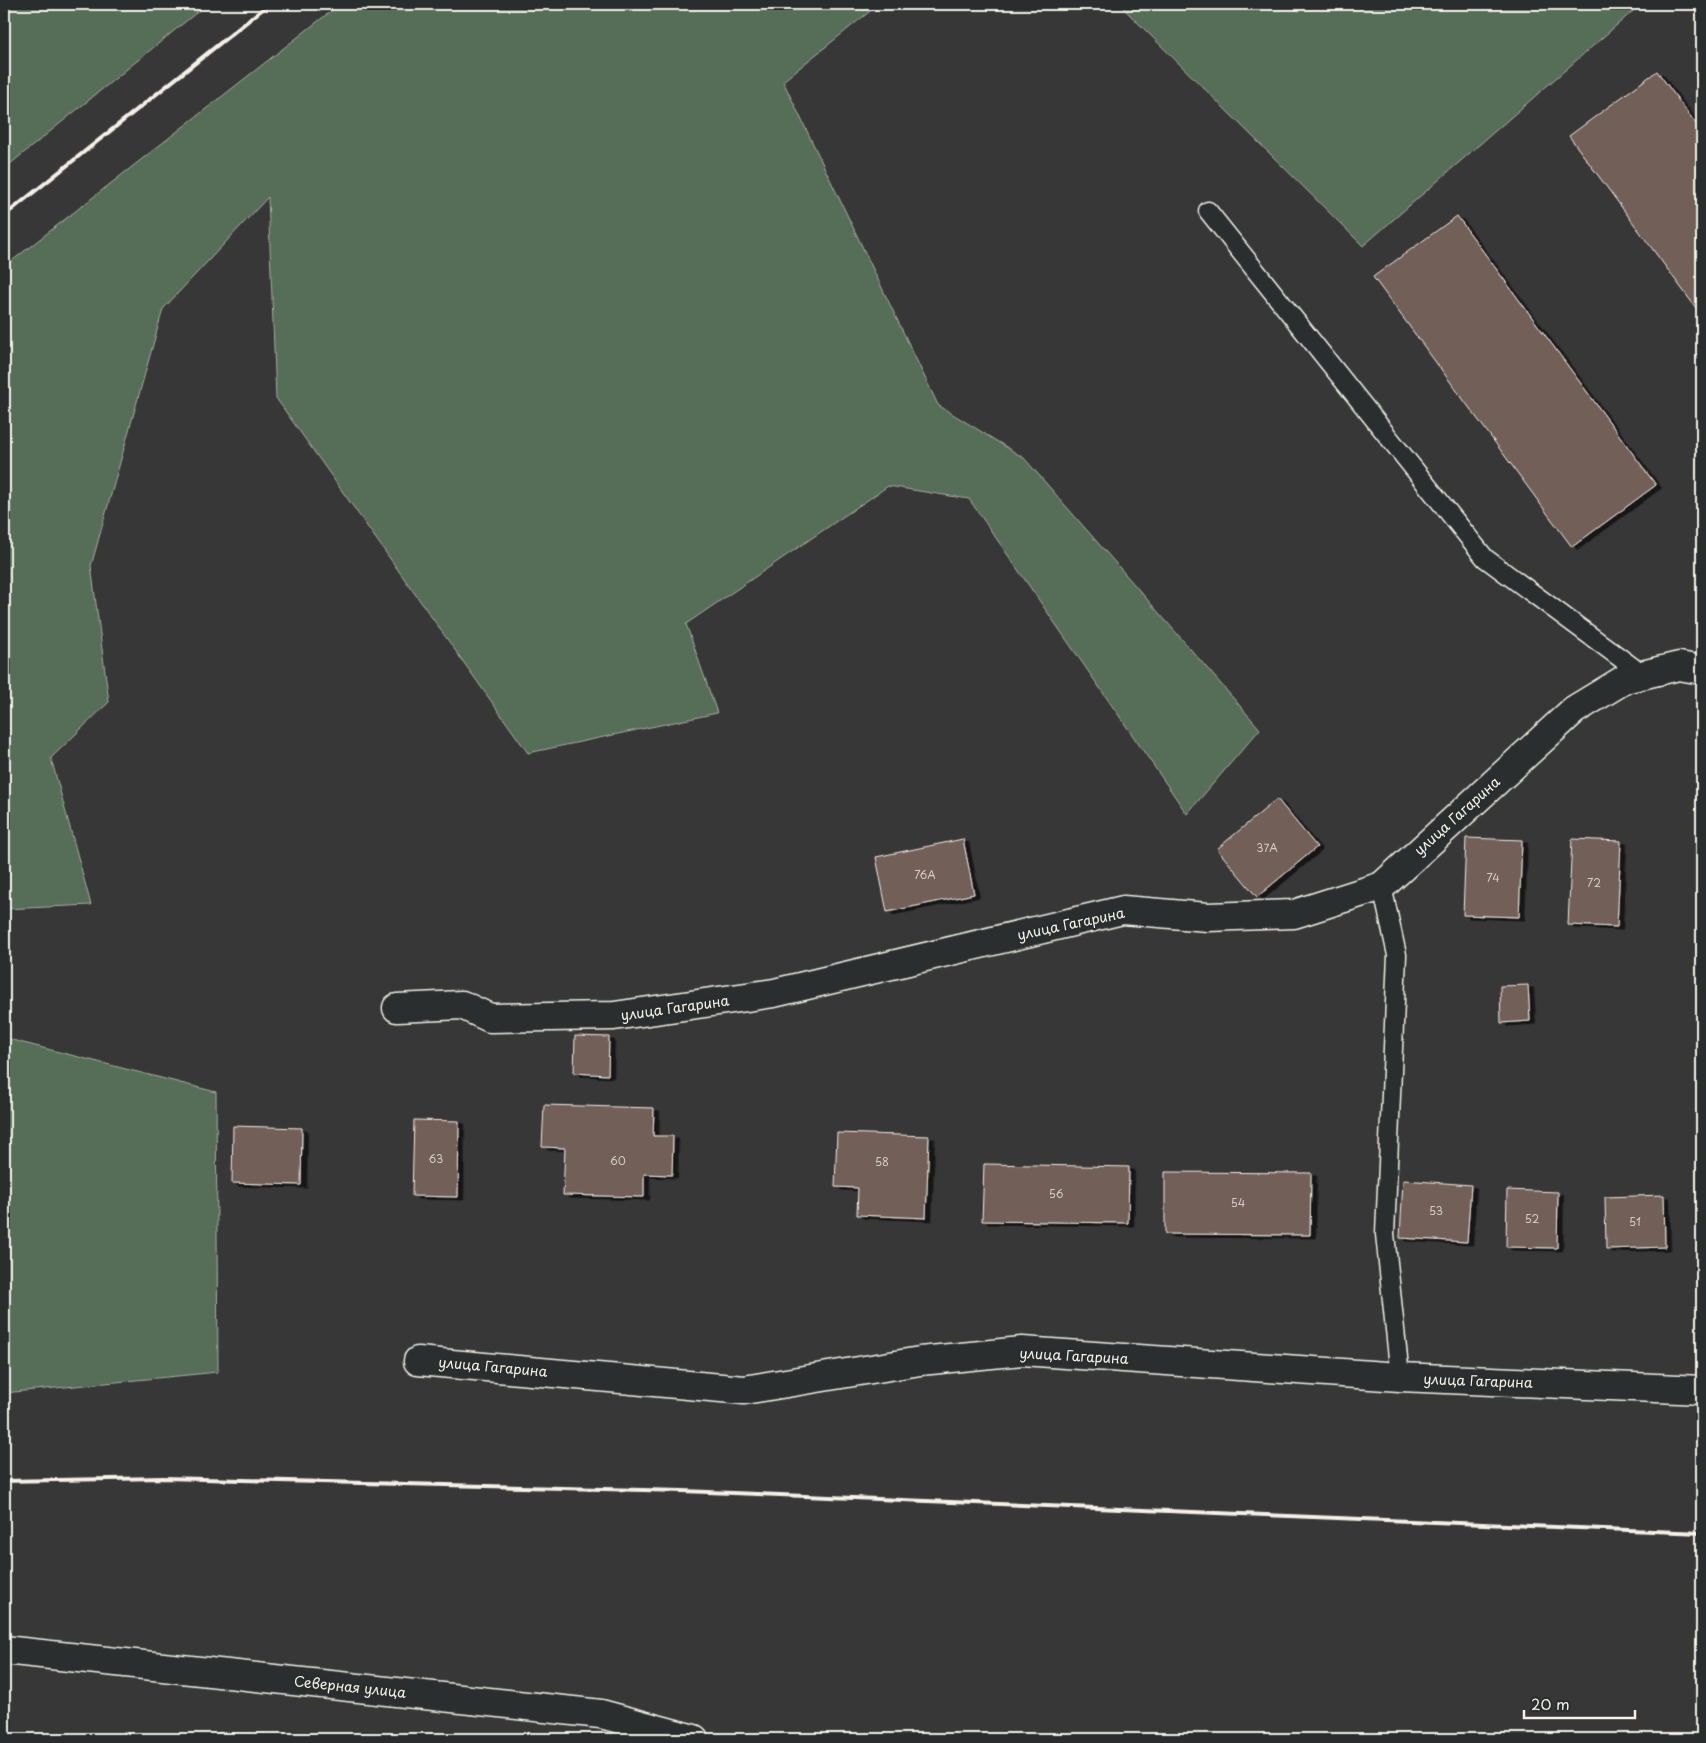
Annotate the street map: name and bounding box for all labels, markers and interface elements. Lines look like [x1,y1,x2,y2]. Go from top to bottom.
street label: улица Гагарина [1409,771,1504,860]
house number: 37А [1256,839,1278,856]
house number: 76А [914,866,936,883]
house number: 74 [1486,869,1500,886]
house number: 72 [1587,874,1601,891]
street label: улица Гагарина [1015,902,1127,945]
street label: улица Гагарина [619,989,731,1026]
house number: 63 [429,1150,443,1167]
house number: 60 [610,1152,626,1169]
house number: 58 [875,1153,889,1170]
house number: 56 [1049,1185,1064,1202]
house number: 54 [1231,1194,1245,1211]
house number: 53 [1429,1202,1443,1219]
house number: 52 [1525,1210,1539,1227]
house number: 51 [1629,1213,1641,1230]
street label: улица Гагарина [1019,1342,1129,1369]
street label: улица Гагарина [438,1351,549,1382]
street label: улица Гагарина [1423,1368,1533,1393]
street label: Северная улица [293,1670,407,1703]
scale bar [1524,1688,1635,1720]
text: 20 m [1531,1692,1570,1715]

